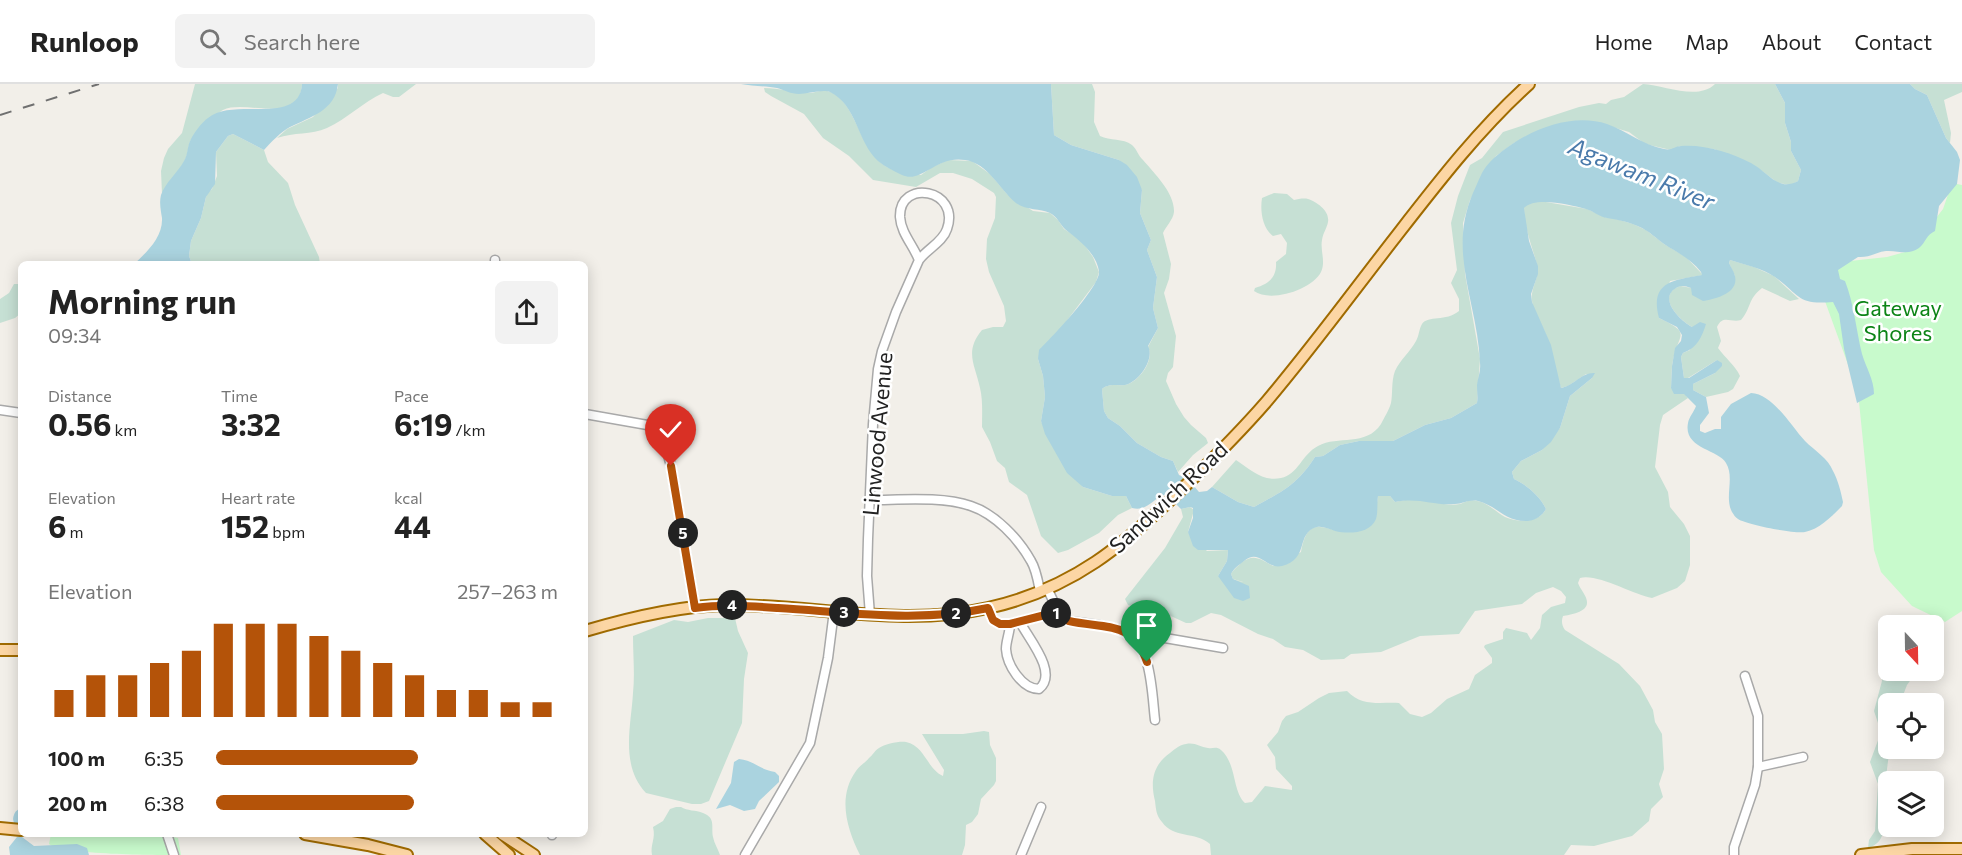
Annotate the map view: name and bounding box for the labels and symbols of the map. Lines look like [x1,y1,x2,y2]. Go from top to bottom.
water label: Agawam River [1564,130,1720,216]
park label: Gateway Shores [1854,294,1942,346]
street label: Linwood Avenue [856,351,898,517]
pin [645,404,696,466]
street label: Sandwich Road [1103,435,1233,559]
pin: 5 [668,518,698,548]
pin: 4 [717,590,747,620]
pin: 3 [829,597,859,627]
pin: 2 [941,598,971,628]
pin: 1 [1041,598,1071,628]
pin [1121,600,1172,662]
north arrow [1878,615,1944,681]

